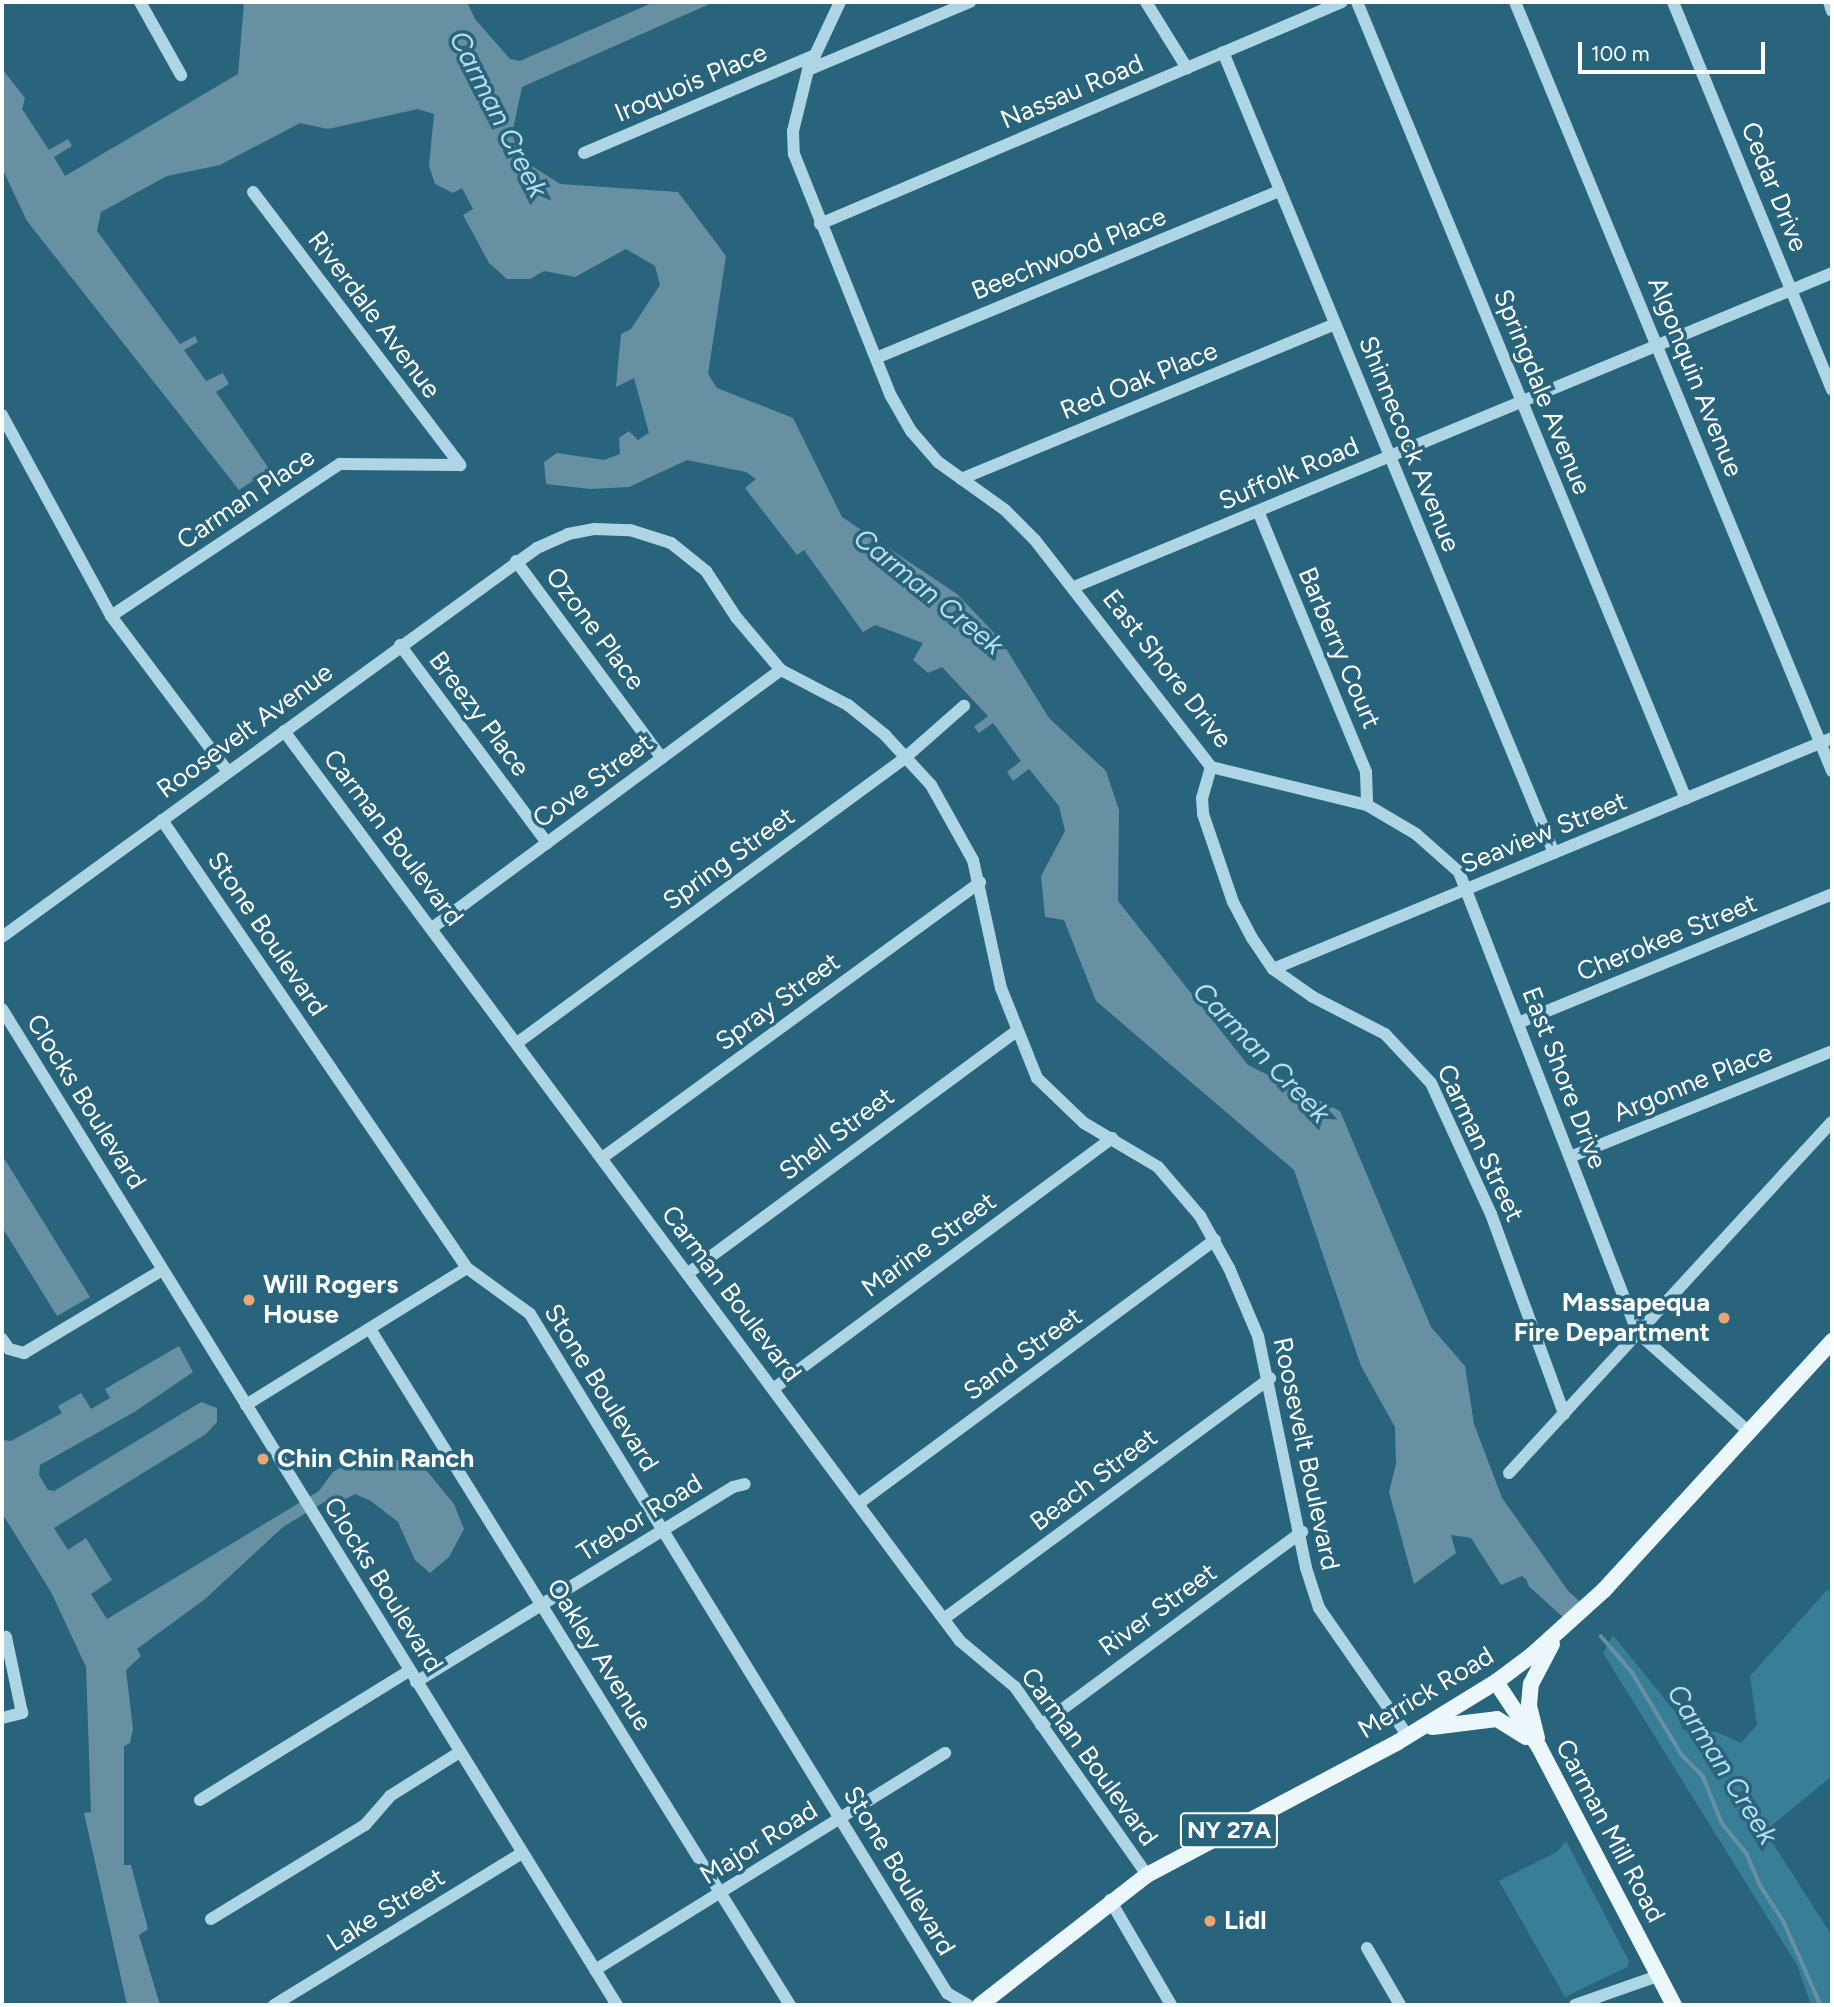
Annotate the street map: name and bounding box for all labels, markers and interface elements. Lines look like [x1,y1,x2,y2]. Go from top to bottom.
water label: Carman Creek [443,25,555,203]
scale bar [1582,28,1769,72]
street label: Iroquois Place [610,37,772,129]
text: 100 m [1591,41,1650,66]
street label: Nassau Road [996,48,1148,136]
street label: Cedar Drive [1734,118,1814,256]
street label: Beechwood Place [967,201,1171,307]
street label: Riverdale Avenue [301,225,447,405]
street label: Algonquin Avenue [1641,273,1749,481]
street label: Springdale Avenue [1487,285,1597,499]
street label: Shinnecock Avenue [1351,332,1467,556]
street label: Red Oak Place [1056,335,1222,427]
street label: Suffolk Road [1214,430,1364,518]
street label: Carman Place [171,441,321,557]
water label: Carman Creek [847,520,1011,662]
street label: Ozone Place [539,562,651,696]
street label: Barberry Court [1291,563,1387,733]
street label: East Shore Drive [1096,584,1238,754]
street label: Breezy Place [422,645,536,783]
street label: Roosevelt Avenue [151,657,339,805]
street label: Cove Street [527,727,659,835]
street label: Carman Boulevard [317,744,469,932]
street label: Seaview Street [1456,786,1632,880]
street label: Spring Street [657,801,801,917]
street label: Stone Boulevard [201,846,333,1022]
street label: Cherokee Street [1572,888,1762,988]
street label: Spray Street [710,946,846,1058]
water label: Carman Creek [1186,975,1338,1129]
street label: East Shore Drive [1515,983,1613,1173]
street label: Clocks Boulevard [20,1009,152,1195]
street label: Argonne Place [1609,1037,1777,1129]
street label: Carman Street [1430,1059,1530,1227]
street label: Shell Street [774,1081,900,1187]
street label: Marine Street [856,1186,1002,1304]
street label: Carman Boulevard [655,1200,807,1388]
place label: Will Rogers House [263,1269,398,1330]
place label: Massapequa Fire Department [1514,1287,1710,1348]
marker: Will Rogers House [241,1292,257,1308]
street label: Stone Boulevard [537,1299,665,1477]
street label: Sand Street [958,1301,1088,1407]
marker: Massapequa Fire Department [1716,1310,1732,1326]
street label: Roosevelt Boulevard [1266,1335,1346,1573]
street label: Beach Street [1024,1422,1164,1538]
place label: Chin Chin Ranch [277,1443,474,1475]
marker: Chin Chin Ranch [255,1451,271,1467]
street label: Trebor Road [572,1467,708,1569]
street label: Clocks Boulevard [317,1492,449,1678]
street label: River Street [1093,1557,1223,1663]
street label: Oakley Avenue [540,1573,658,1737]
street label: Merrick Road [1352,1640,1500,1746]
street label: Carman Boulevard [1014,1662,1164,1852]
water label: Carman Creek [1660,1678,1786,1850]
street label: Carman Mill Road [1549,1734,1671,1928]
street label: Stone Boulevard [836,1781,962,1961]
street label: Major Road [695,1795,823,1891]
road number: NY 27A [1178,1810,1280,1851]
street label: Lake Street [322,1862,450,1958]
place label: Lidl [1224,1905,1267,1937]
marker: Lidl [1202,1913,1218,1929]

